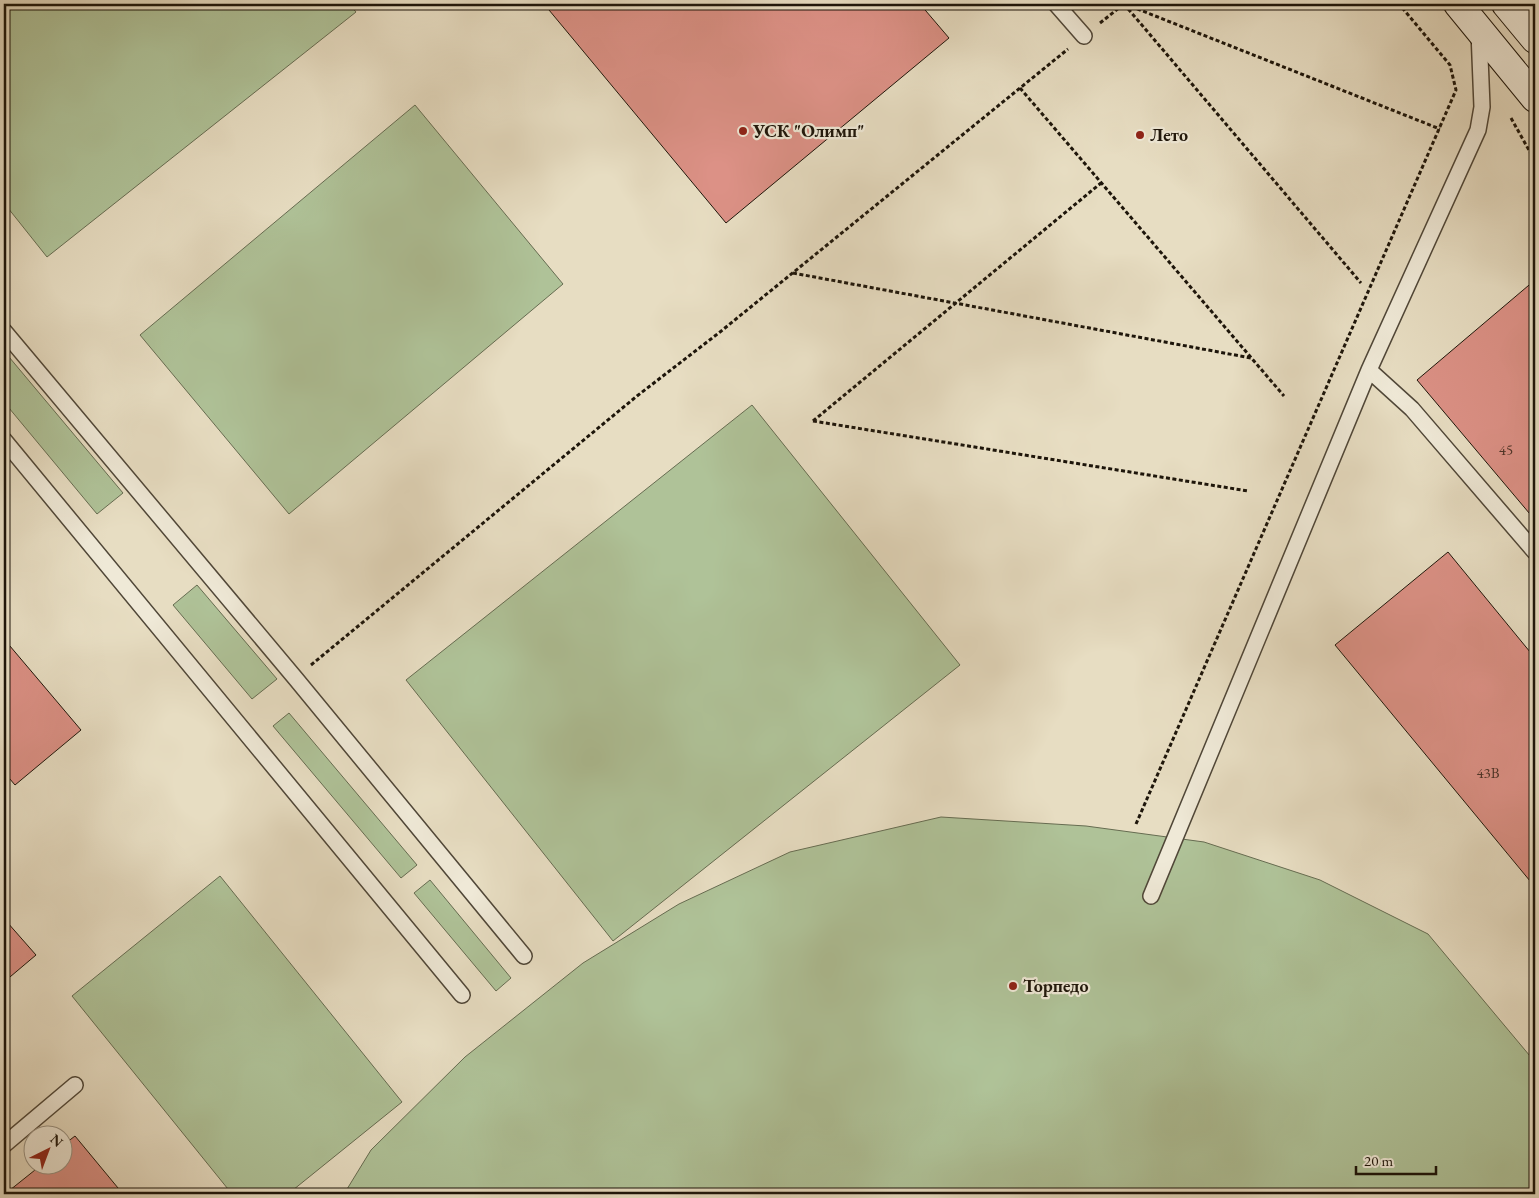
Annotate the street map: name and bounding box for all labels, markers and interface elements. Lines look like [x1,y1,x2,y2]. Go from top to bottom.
place label: УСК "Олимп" [752,119,864,142]
place label: Лето [1150,123,1188,146]
marker: УСК "Олимп" [737,125,749,137]
marker: Лето [1134,129,1146,141]
house number: 45 [1499,440,1513,459]
house number: 43В [1476,763,1500,782]
place label: Торпедо [1023,974,1089,997]
marker: Торпедо [1007,980,1019,992]
north arrow [22,1126,72,1176]
text: N [46,1130,67,1151]
scale bar [1356,1143,1436,1175]
text: 20 m [1364,1151,1393,1170]

